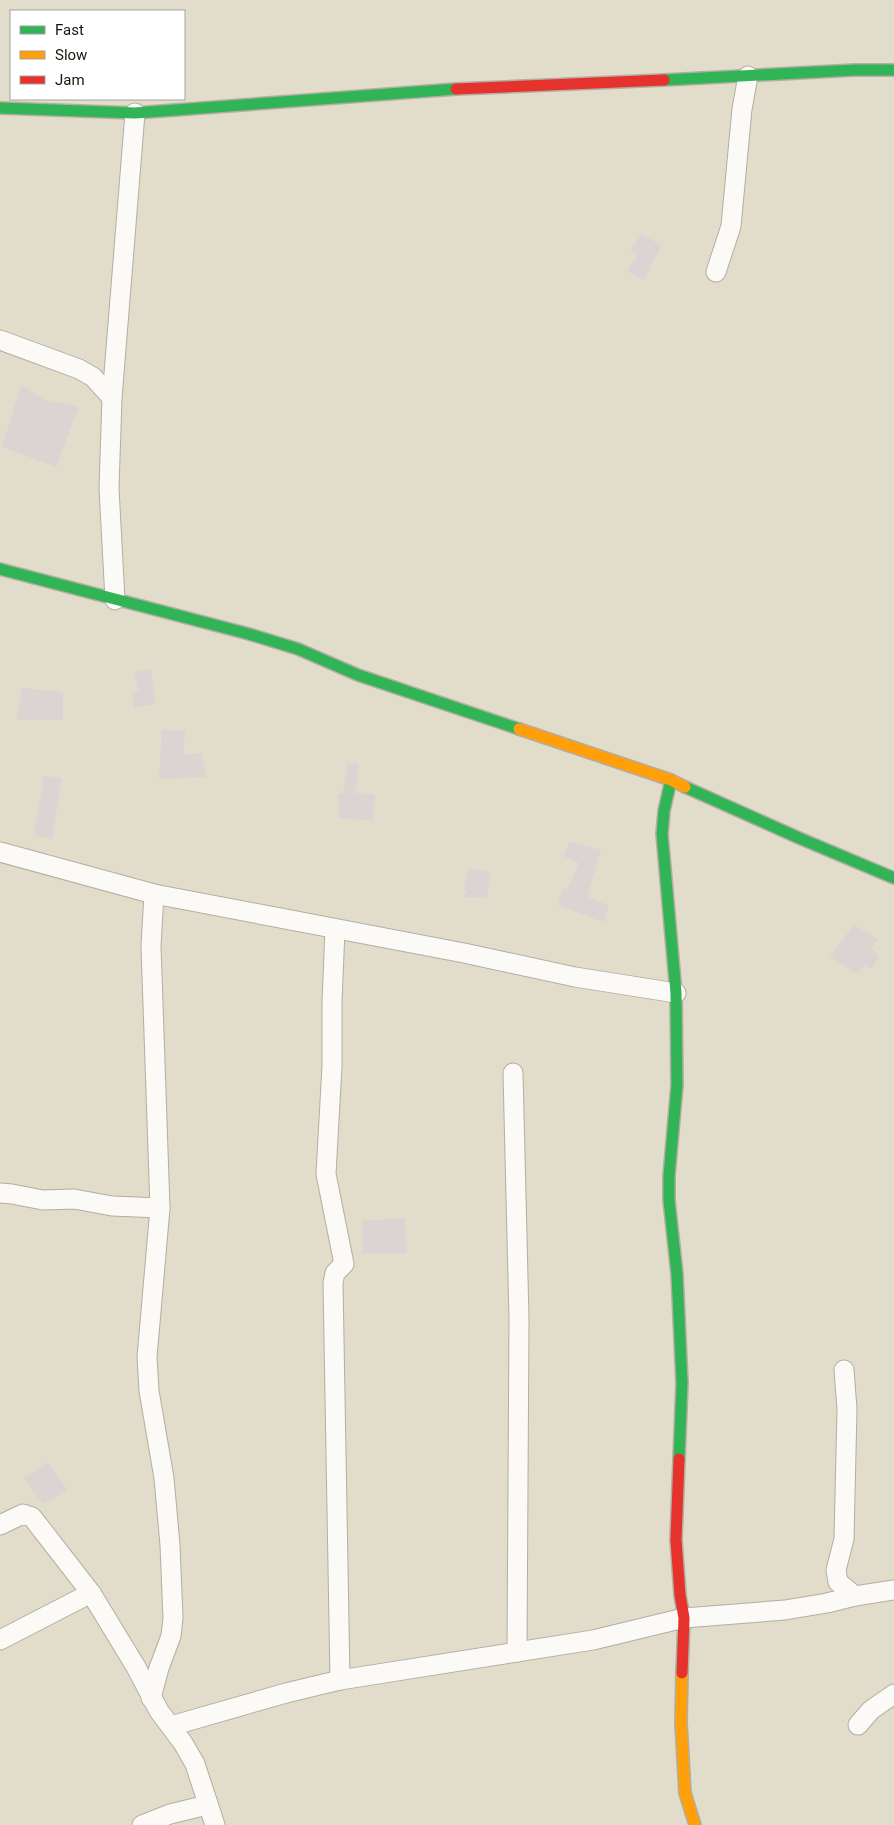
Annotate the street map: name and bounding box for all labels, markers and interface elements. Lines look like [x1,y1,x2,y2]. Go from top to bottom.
legend [10,10,185,100]
text: Fast [55,21,84,39]
text: Slow [55,46,87,64]
text: Jam [55,71,85,89]

